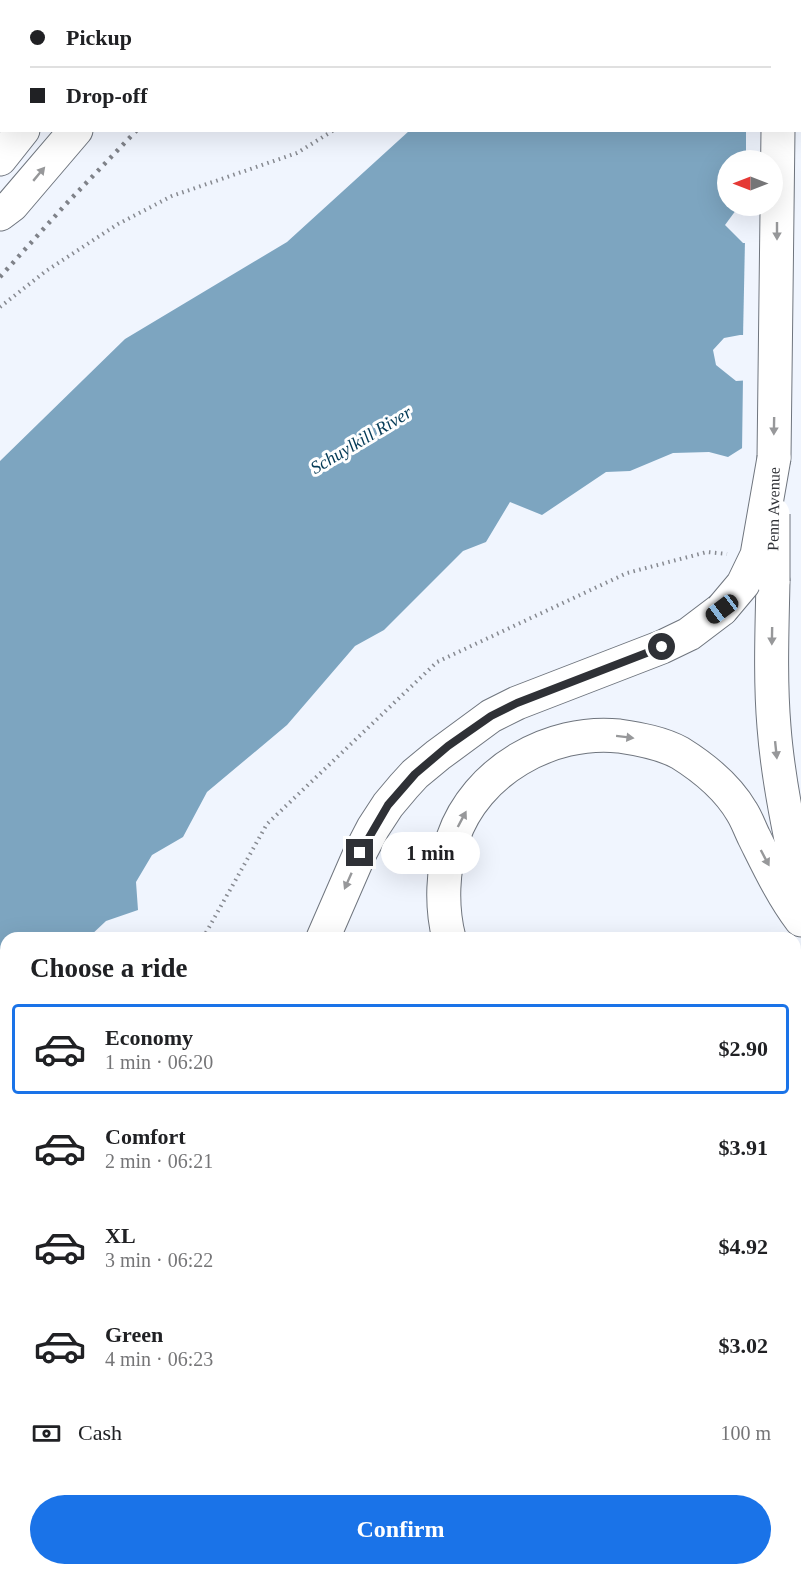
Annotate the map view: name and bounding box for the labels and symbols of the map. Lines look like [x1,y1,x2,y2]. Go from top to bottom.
north arrow [717,150,783,216]
one-way arrow [32,167,45,182]
one-way arrow [772,221,782,240]
water label: Schuylkill River [307,401,416,478]
one-way arrow [769,416,779,435]
street label: Penn Avenue [764,467,783,551]
car [702,591,742,627]
one-way arrow [767,627,777,646]
route start [648,633,675,660]
one-way arrow [616,733,635,742]
one-way arrow [771,741,781,760]
one-way arrow [457,811,467,828]
callout: 1 min [381,832,480,874]
route end [346,839,373,866]
one-way arrow [760,850,770,867]
one-way arrow [343,872,353,890]

